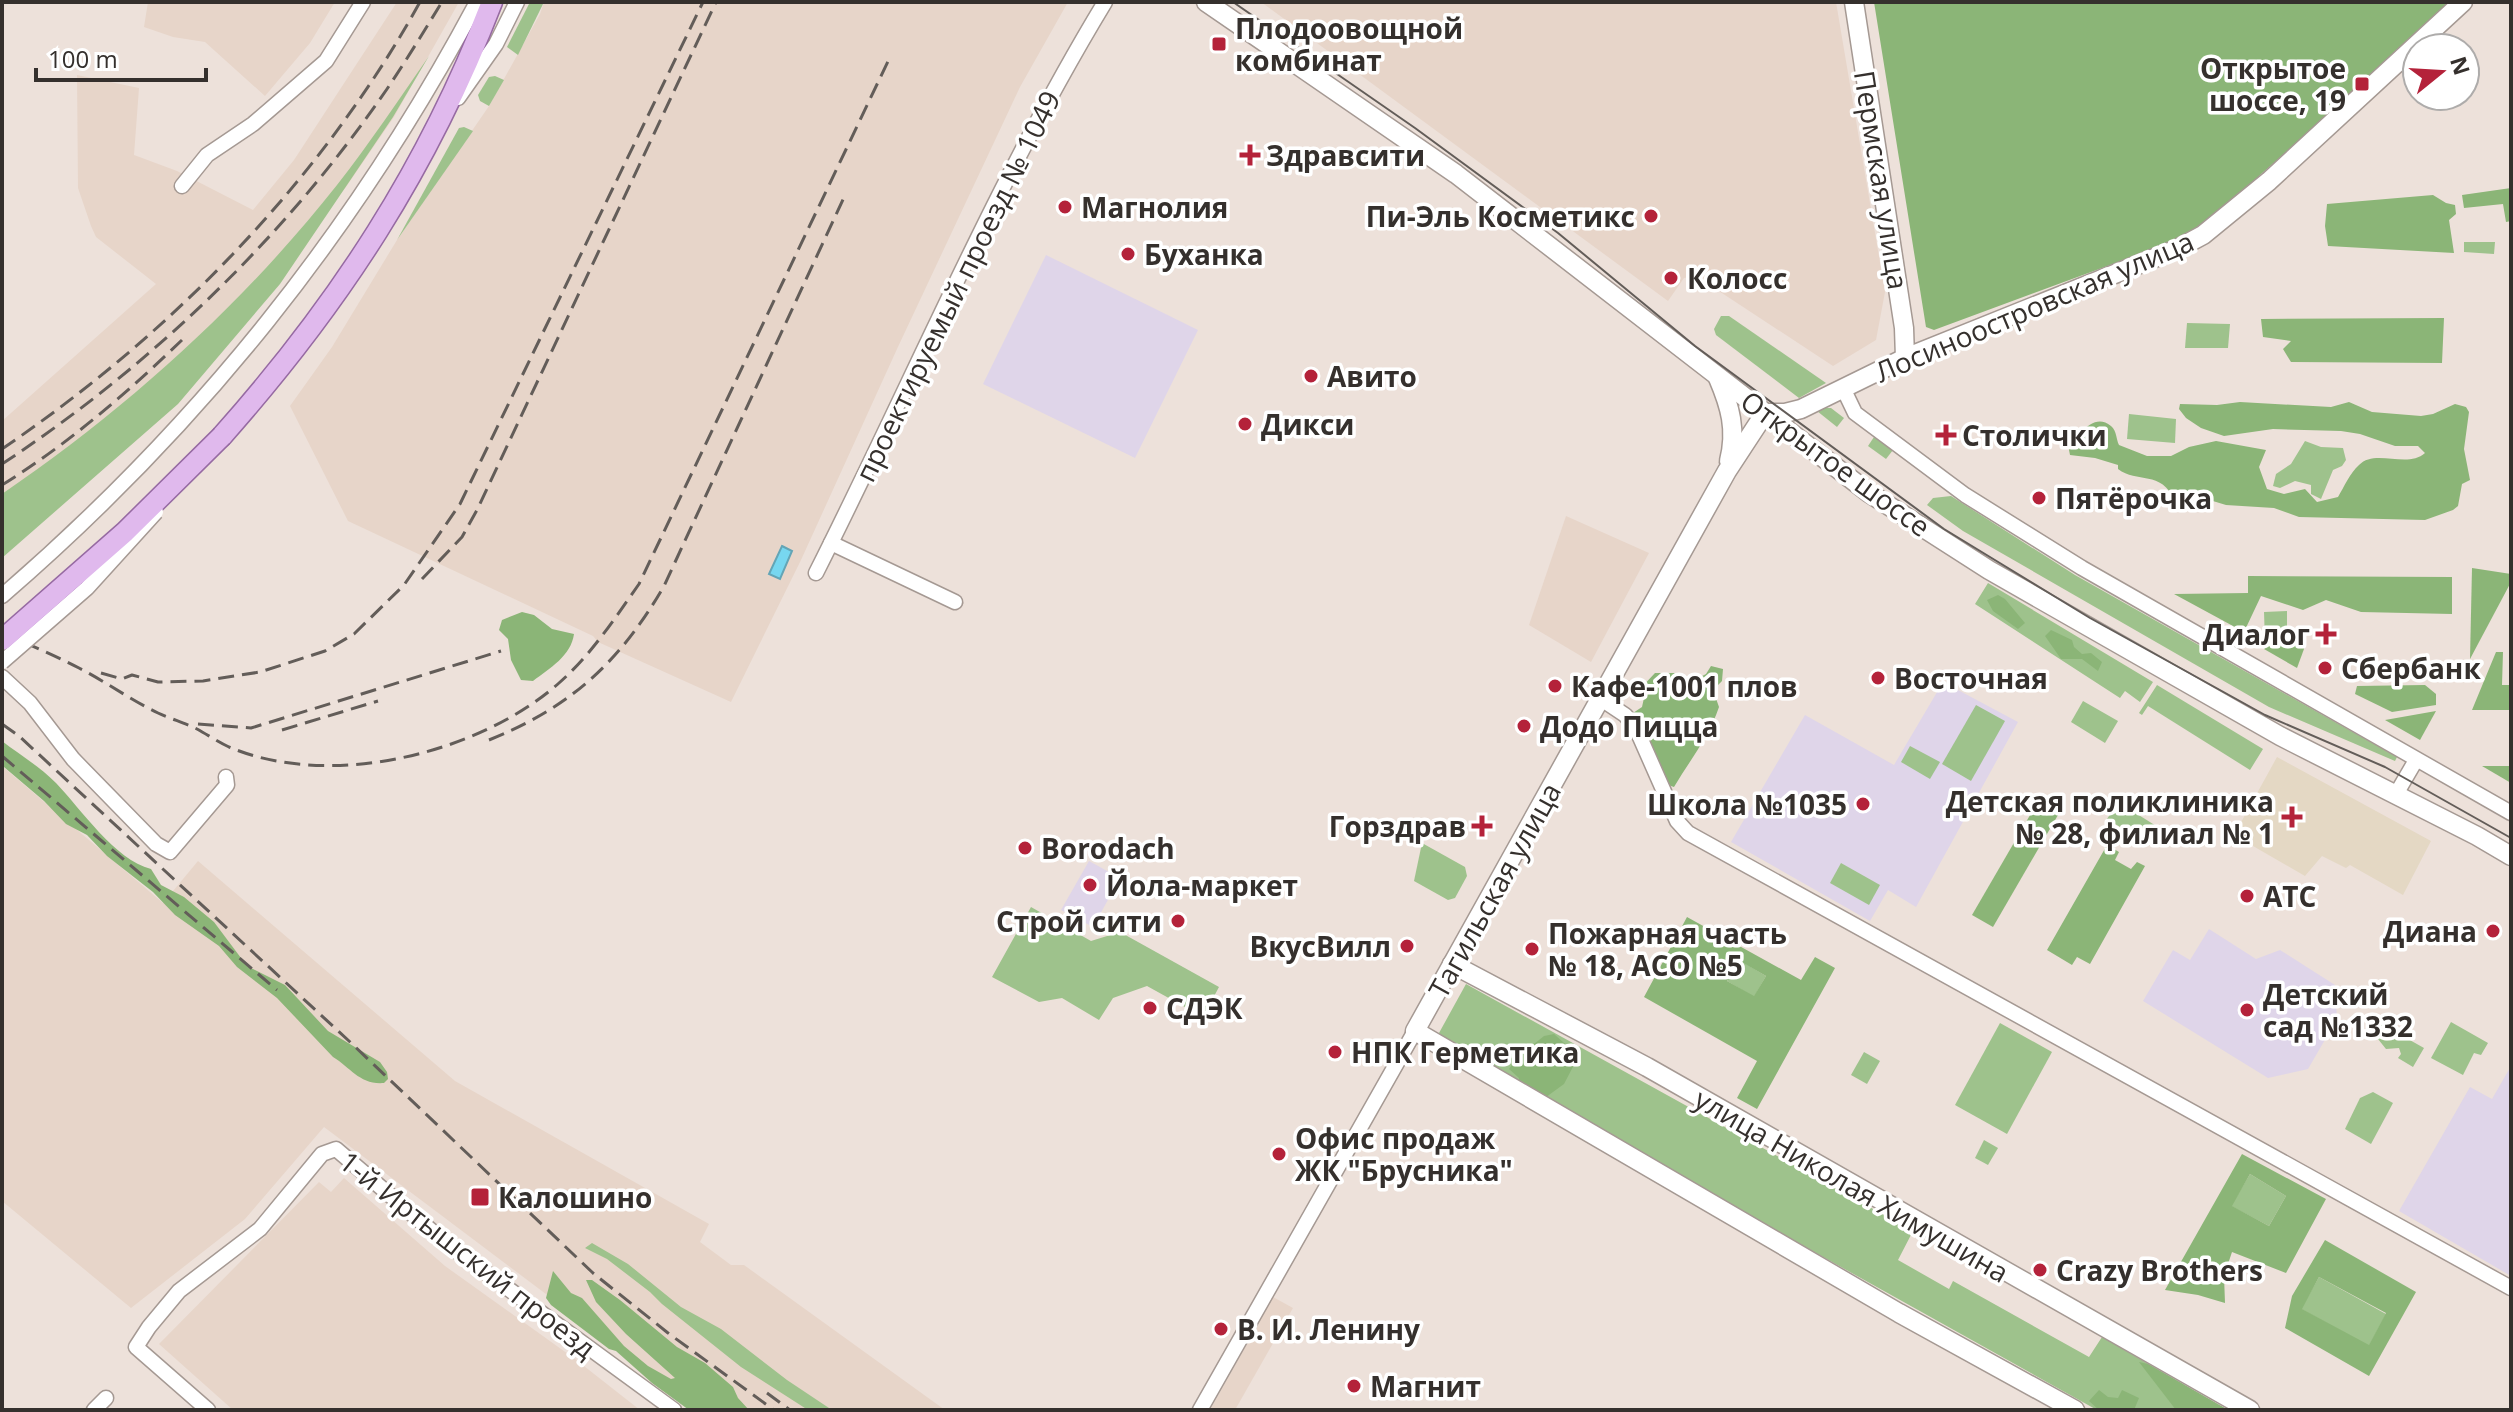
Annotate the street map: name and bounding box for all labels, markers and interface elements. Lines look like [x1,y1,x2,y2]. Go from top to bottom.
place label: Плодоовощной комбинат [1235,9,1463,79]
scale bar [36,32,206,82]
north arrow [2401,32,2481,112]
marker: Плодоовощной комбинат [1210,35,1228,53]
text: 100 m [48,42,118,75]
place label: Открытое шоссе, 19 [2200,49,2346,119]
text: N [2444,52,2478,79]
street label: Пермская улица [1846,68,1918,292]
marker: Открытое шоссе, 19 [2353,75,2371,93]
street label: проектируемый проезд № 1049 [846,84,1068,488]
place label: Здравсити [1266,136,1425,174]
marker: Здравсити [1241,146,1259,164]
place label: Магнолия [1081,188,1228,226]
place label: Пи-Эль Косметикс [1366,197,1635,235]
marker: Магнолия [1056,198,1074,216]
marker: Пи-Эль Косметикс [1642,207,1660,225]
street label: Лосиноостровская улица [1869,222,2199,390]
place label: Буханка [1144,235,1264,273]
marker: Буханка [1119,245,1137,263]
place label: Колосс [1687,259,1787,297]
marker: Колосс [1662,269,1680,287]
place label: Авито [1327,357,1417,395]
marker: Авито [1302,367,1320,385]
street label: Открытое шоссе [1734,381,1938,545]
place label: Дикси [1261,405,1354,443]
marker: Дикси [1236,415,1254,433]
place label: Столички [1962,416,2107,454]
marker: Столички [1937,426,1955,444]
place label: Пятёрочка [2055,479,2212,517]
marker: Пятёрочка [2030,489,2048,507]
place label: Диалог [2203,615,2310,653]
marker: Диалог [2317,625,2335,643]
place label: Сбербанк [2341,649,2481,687]
place label: Восточная [1894,659,2048,697]
marker: Сбербанк [2316,659,2334,677]
place label: Кафе-1001 плов [1571,667,1798,705]
marker: Восточная [1869,669,1887,687]
marker: Кафе-1001 плов [1546,677,1564,695]
place label: Додо Пицца [1540,707,1718,745]
marker: Додо Пицца [1515,717,1533,735]
street label: Тагильская улица [1419,776,1569,1004]
place label: Детская поликлиника № 28, филиал № 1 [1946,782,2274,852]
place label: Школа №1035 [1647,785,1847,823]
marker: Школа №1035 [1854,795,1872,813]
marker: Детская поликлиника № 28, филиал № 1 [2281,806,2303,828]
place label: Горздрав [1329,807,1466,845]
marker: Горздрав [1473,817,1491,835]
place label: Borodach [1041,829,1175,867]
marker: Borodach [1016,839,1034,857]
place label: Йола-маркет [1106,866,1298,904]
marker: Йола-маркет [1081,876,1099,894]
place label: АТС [2263,877,2316,915]
marker: АТС [2238,887,2256,905]
place label: Строй сити [996,902,1162,940]
marker: Строй сити [1169,912,1187,930]
place label: Диана [2383,912,2477,950]
place label: Пожарная часть № 18, АСО №5 [1548,914,1787,984]
marker: Диана [2484,922,2502,940]
place label: ВкусВилл [1249,927,1391,965]
marker: ВкусВилл [1398,937,1416,955]
marker: Пожарная часть № 18, АСО №5 [1523,940,1541,958]
place label: Детский сад №1332 [2263,975,2413,1045]
place label: СДЭК [1166,989,1243,1027]
marker: СДЭК [1141,999,1159,1017]
marker: Детский сад №1332 [2238,1001,2256,1019]
place label: НПК Герметика [1351,1033,1579,1071]
marker: НПК Герметика [1326,1043,1344,1061]
street label: улица Николая Химушина [1688,1079,2016,1291]
place label: Офис продаж ЖК "Брусника" [1295,1119,1513,1189]
street label: 1-й Иртышский проезд [332,1142,604,1366]
marker: Офис продаж ЖК "Брусника" [1270,1145,1288,1163]
place label: Калошино [498,1178,652,1216]
marker: Калошино [469,1186,491,1208]
place label: Crazy Brothers [2056,1251,2263,1289]
marker: Crazy Brothers [2031,1261,2049,1279]
place label: В. И. Ленину [1237,1310,1420,1348]
marker: В. И. Ленину [1212,1320,1230,1338]
place label: Магнит [1370,1367,1481,1405]
marker: Магнит [1345,1377,1363,1395]

